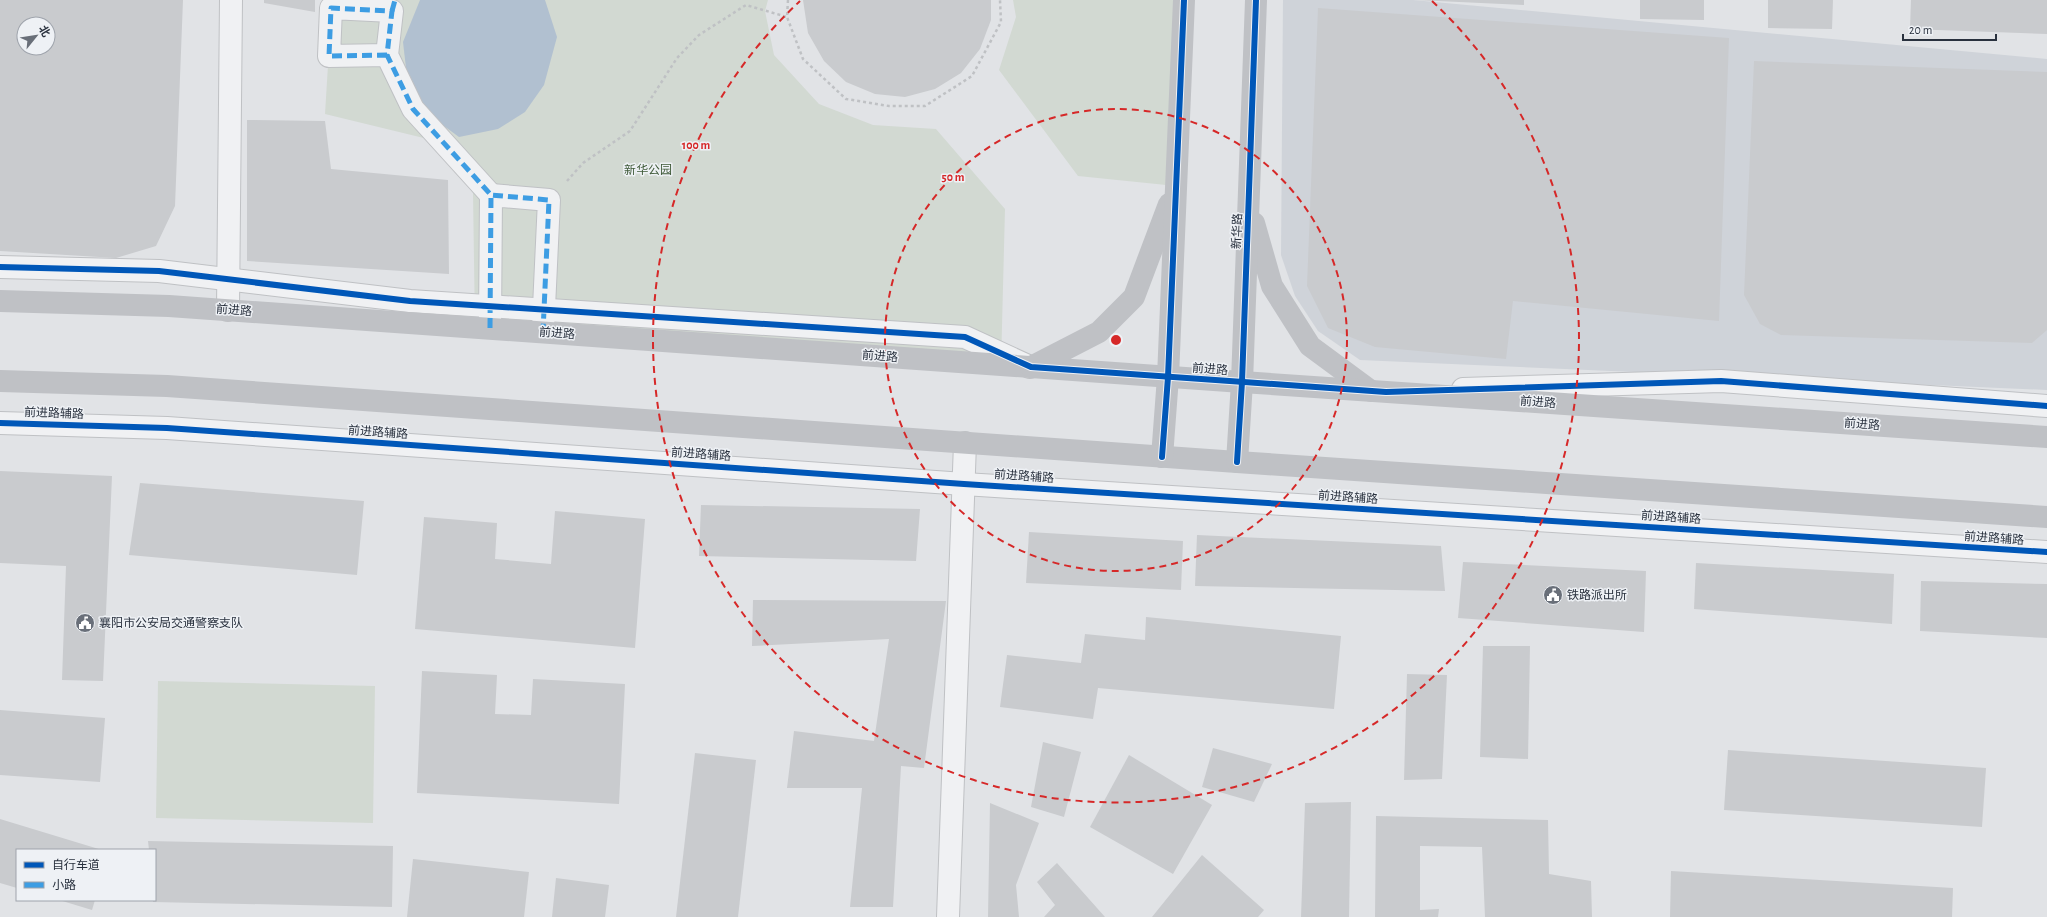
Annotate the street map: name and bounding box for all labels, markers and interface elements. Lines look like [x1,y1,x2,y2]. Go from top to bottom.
north arrow [16,16,56,56]
scale bar [1903,16,1996,42]
text: 北 [37,24,52,39]
text: 20 m [1909,24,1932,36]
text: 100 m [682,139,710,151]
park label: 新华公园 [624,163,672,176]
text: 50 m [942,171,965,183]
street label: 新华路 [1229,213,1244,249]
street label: 前进路 [216,302,252,317]
street label: 前进路 [539,325,575,340]
centre of rings [1109,333,1123,347]
street label: 前进路 [862,348,898,363]
street label: 前进路 [1192,361,1228,376]
street label: 前进路 [1520,394,1556,409]
street label: 前进路辅路 [24,405,84,420]
street label: 前进路 [1844,416,1880,431]
street label: 前进路辅路 [348,423,408,440]
street label: 前进路辅路 [671,445,731,462]
street label: 前进路辅路 [994,467,1054,484]
street label: 前进路辅路 [1318,488,1378,505]
street label: 前进路辅路 [1641,508,1701,525]
street label: 前进路辅路 [1964,529,2024,546]
public building icon: 铁路派出所 [1542,584,1564,606]
place label: 铁路派出所 [1567,588,1627,601]
public building icon: 襄阳市公安局交通警察支队 [74,612,96,634]
place label: 襄阳市公安局交通警察支队 [99,616,243,629]
legend [16,849,156,901]
text: 自行车道 [52,858,100,871]
text: 小路 [52,878,76,891]

